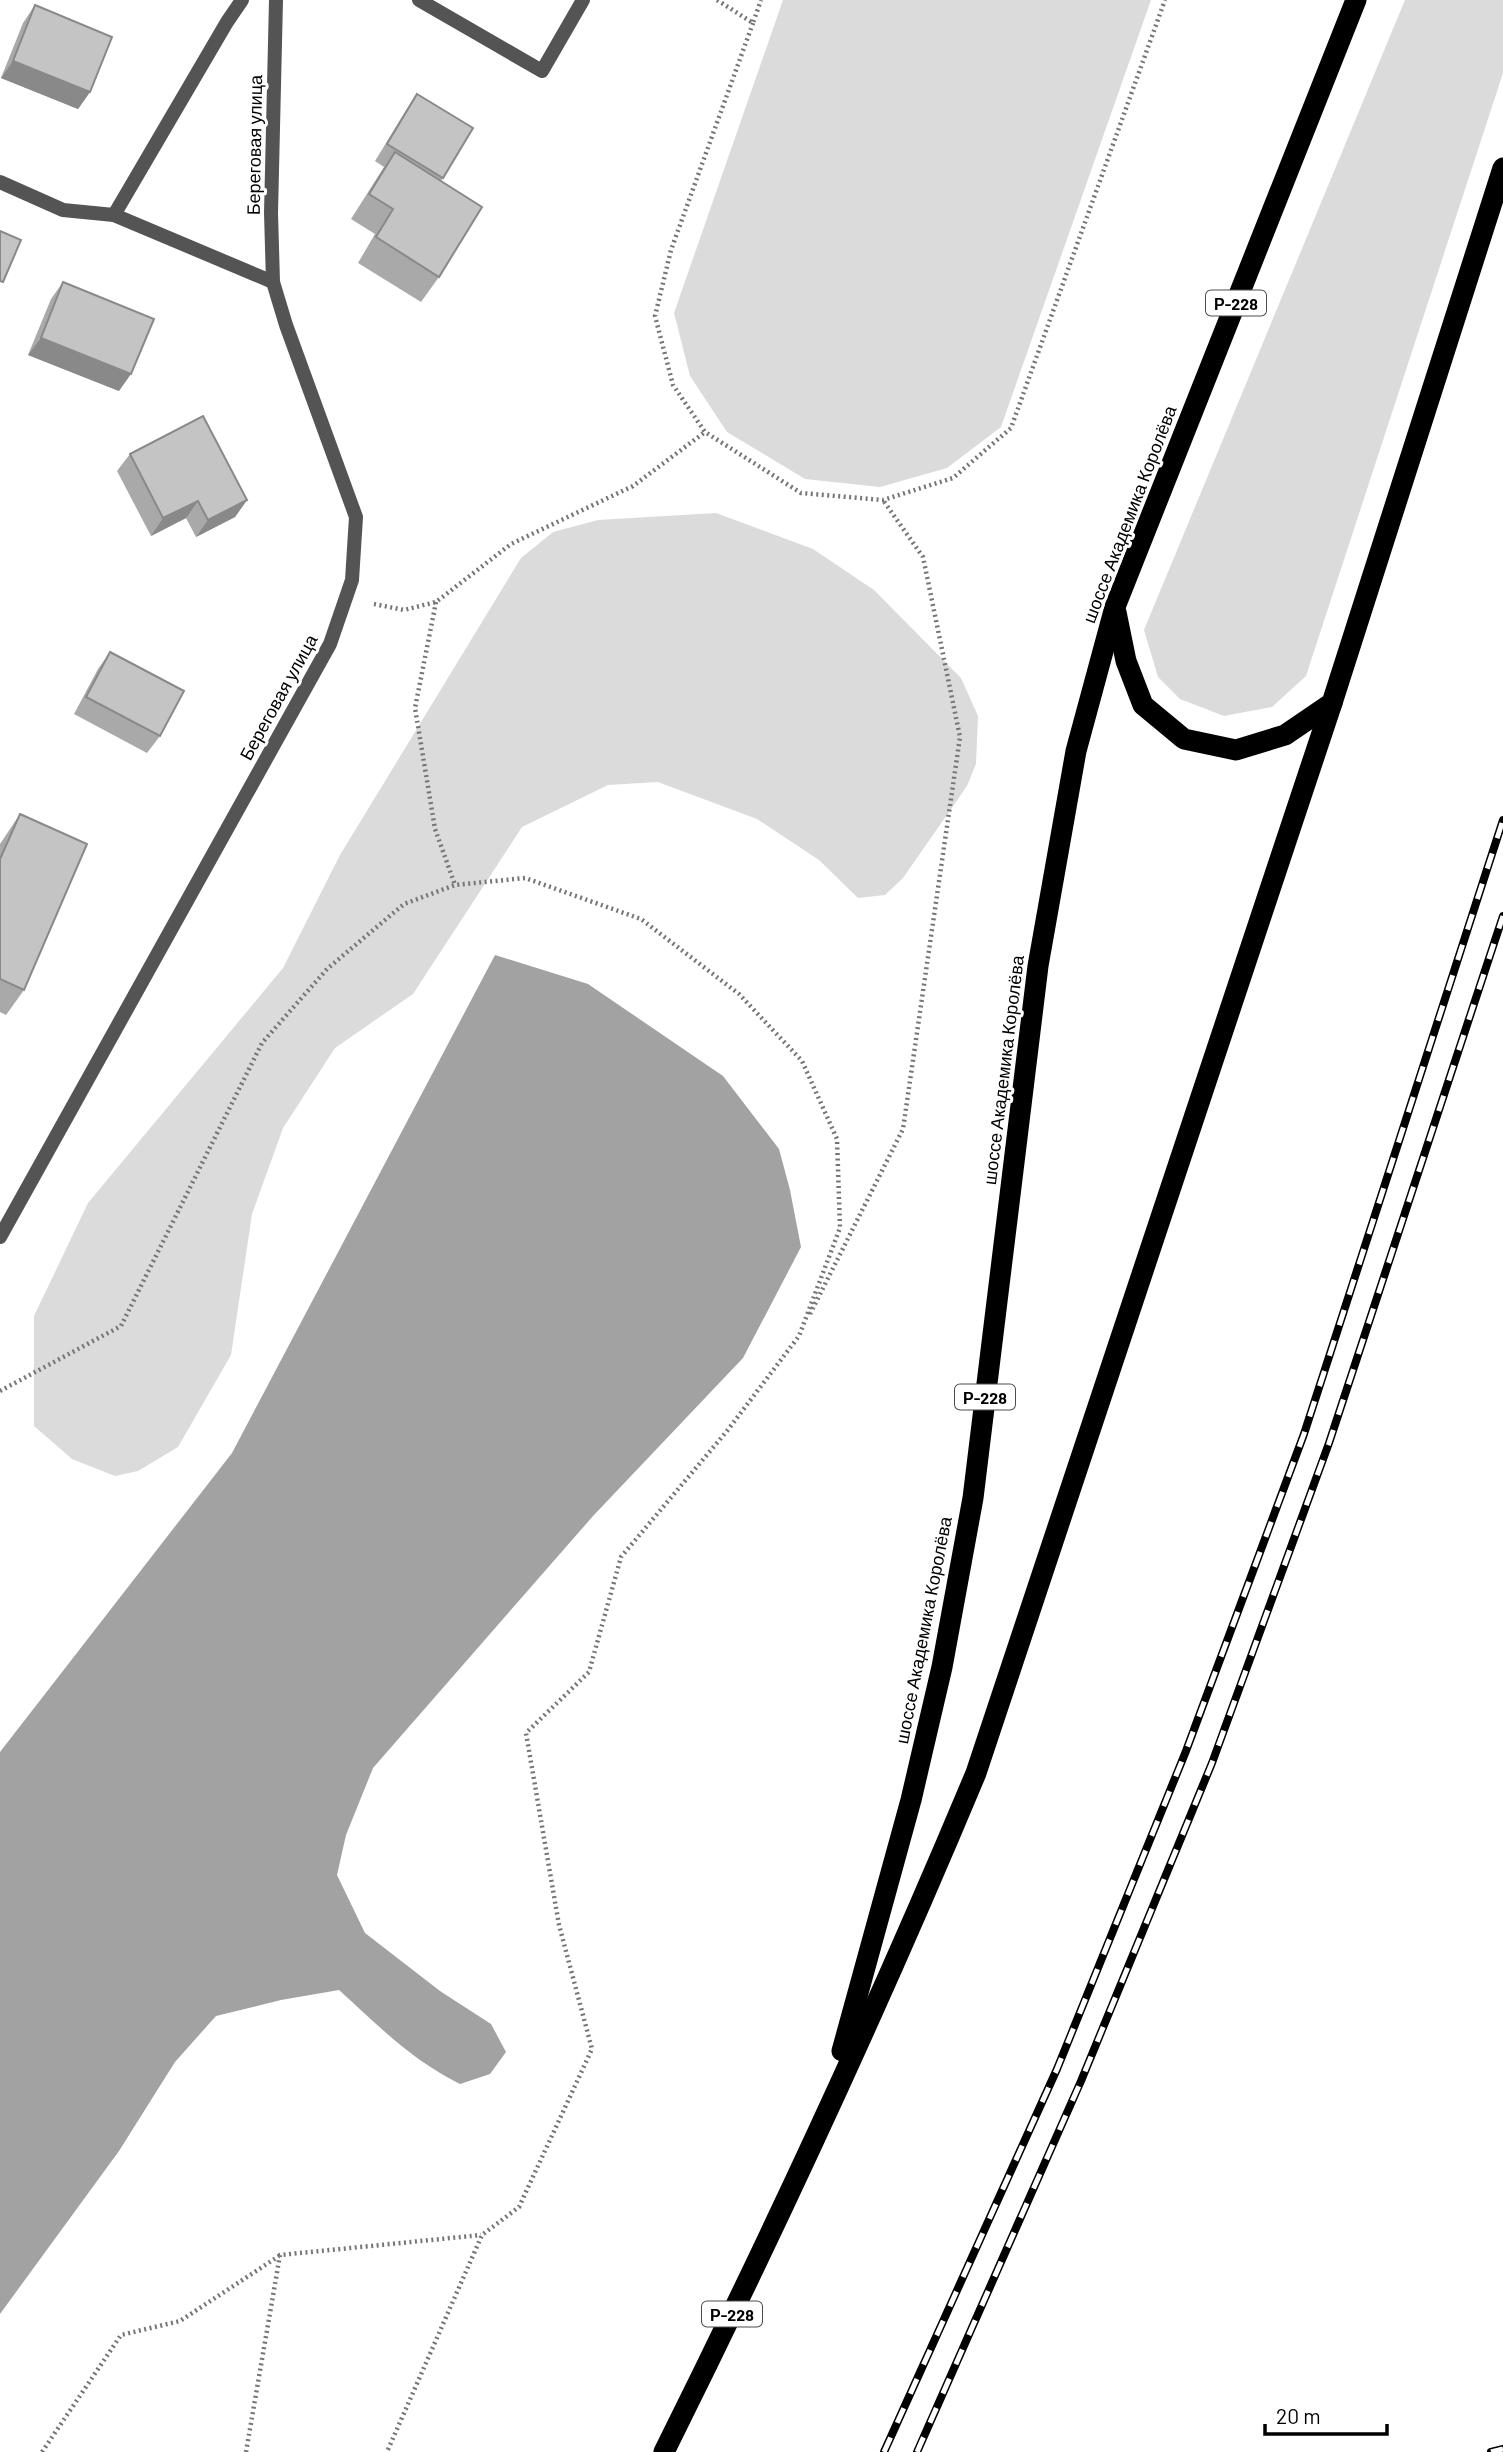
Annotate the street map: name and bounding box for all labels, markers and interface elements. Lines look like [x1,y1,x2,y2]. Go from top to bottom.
street label: Береговая улица [242,74,266,215]
road number: Р-228 [1206,290,1266,316]
street label: шоссе Академика Королёва [1077,401,1181,626]
street label: Береговая улица [234,629,322,764]
street label: шоссе Академика Королёва [978,953,1028,1186]
road number: Р-228 [955,1385,1015,1410]
street label: шоссе Академика Королёва [890,1513,956,1746]
road number: Р-228 [702,2302,762,2326]
scale bar [1265,2392,1388,2436]
text: 20 m [1276,2403,1321,2428]

